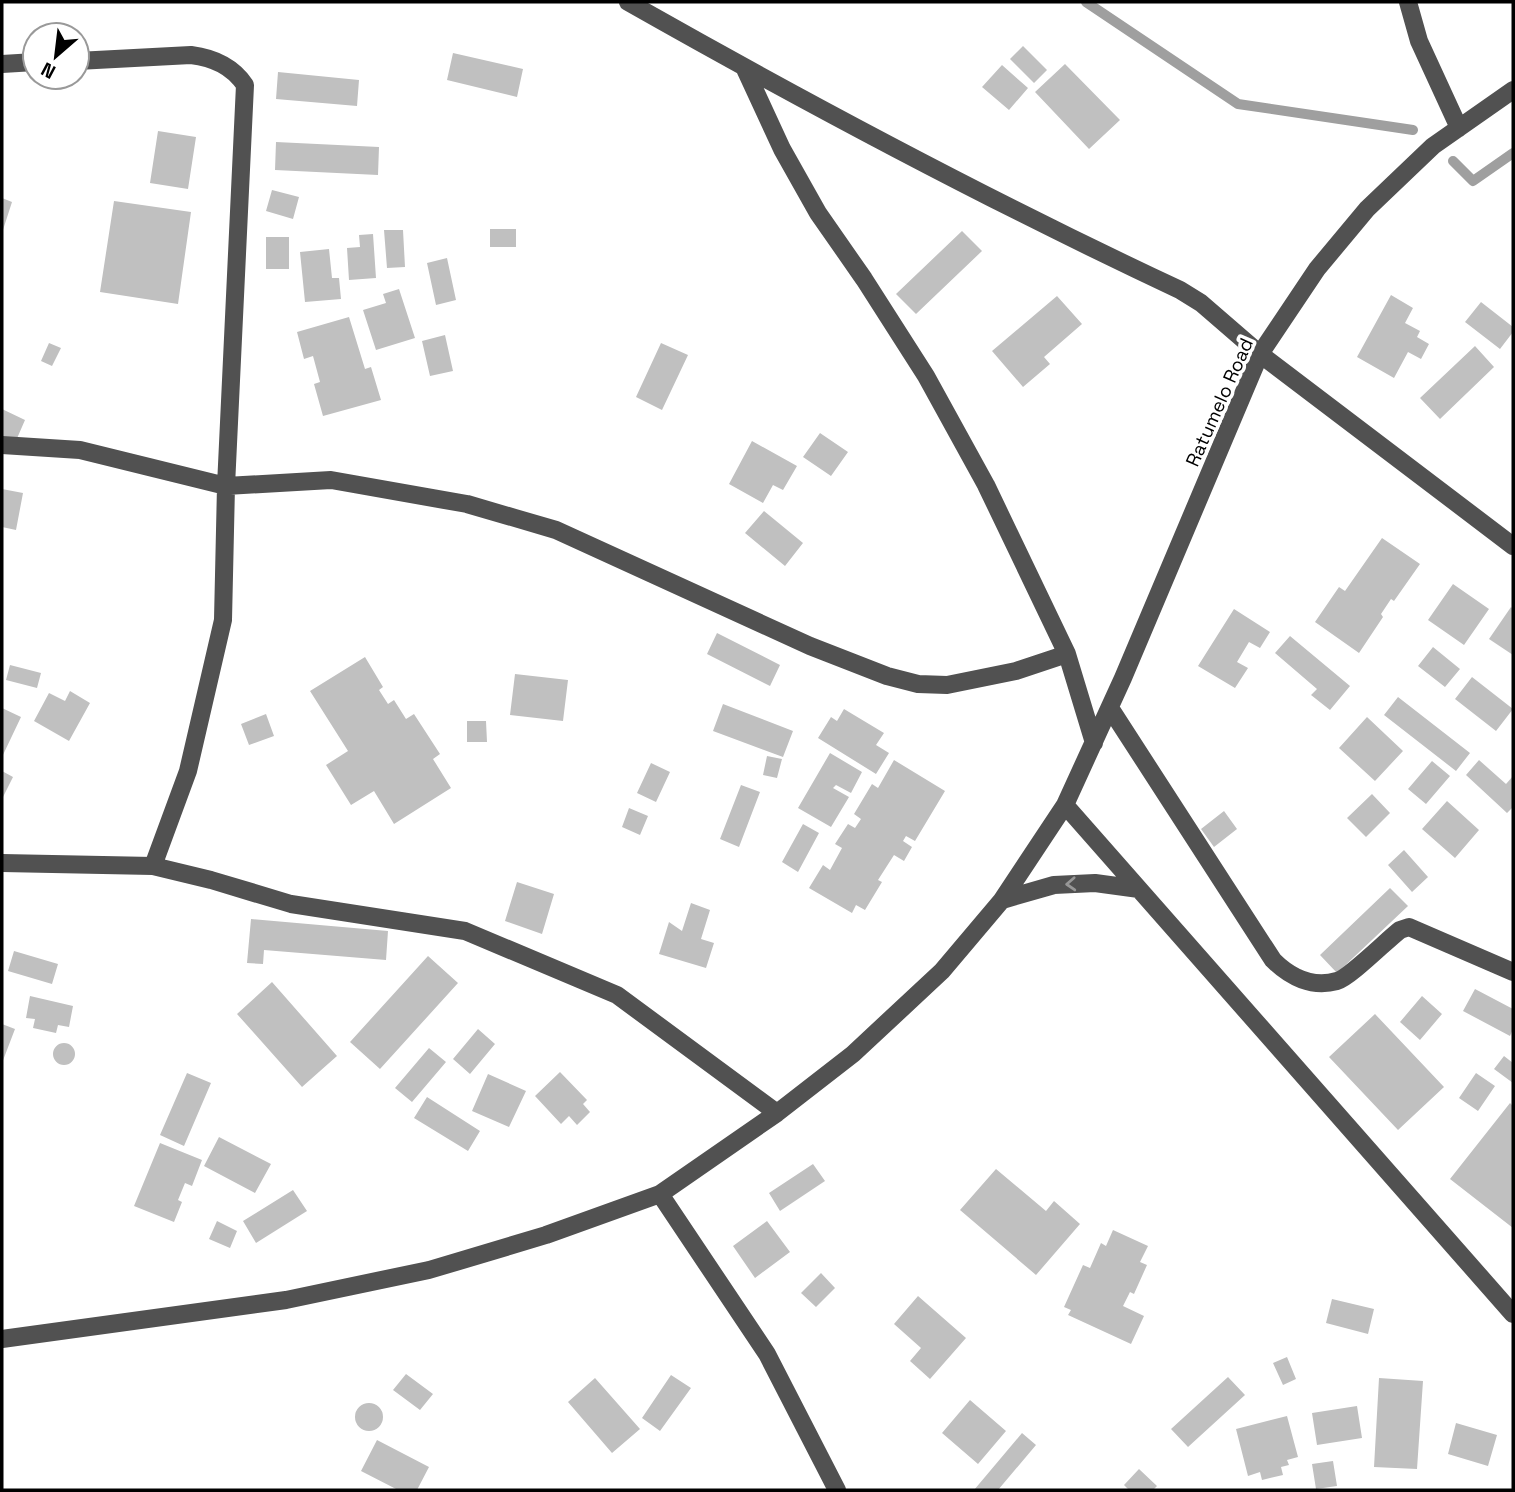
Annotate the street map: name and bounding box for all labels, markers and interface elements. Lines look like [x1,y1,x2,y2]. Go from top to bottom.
north arrow [21,21,91,91]
text: N [37,57,60,85]
street label: Ratumelo Road [1180,334,1259,470]
one-way arrow [1065,877,1076,892]

